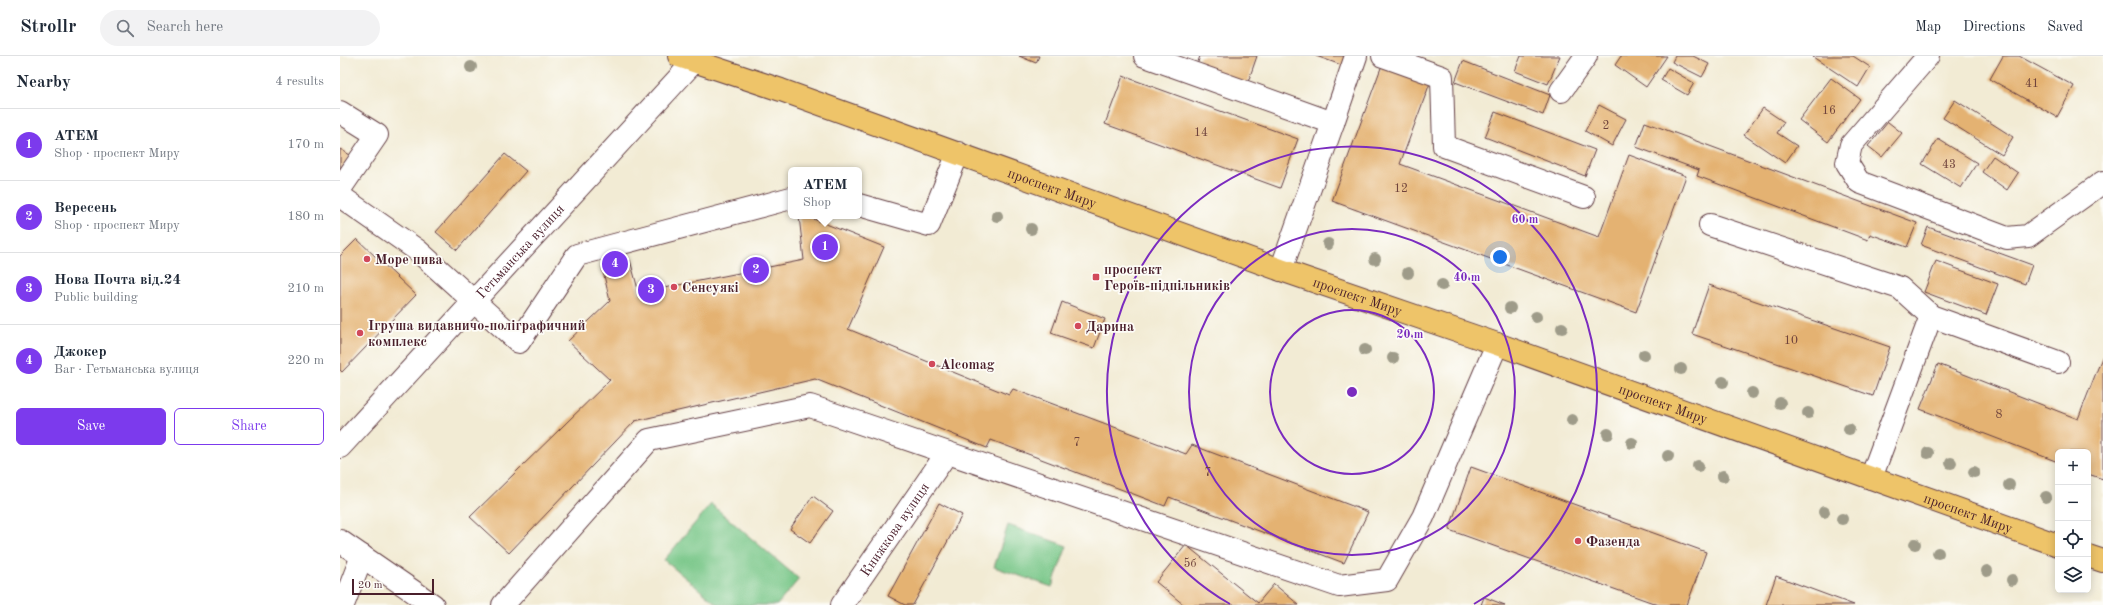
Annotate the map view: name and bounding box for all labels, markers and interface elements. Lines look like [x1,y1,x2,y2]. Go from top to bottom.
search box [100,10,380,46]
icon: search [114,17,136,39]
text: Strollr [20,18,76,37]
text: Search here [146,20,223,35]
text: Map [1915,20,1941,34]
text: Directions [1963,20,2025,34]
text: Saved [2047,20,2083,34]
text: Nearby [16,74,71,91]
text: 4 results [275,75,324,88]
house number: 41 [2025,78,2039,90]
house number: 16 [1822,105,1836,117]
house number: 2 [1603,120,1609,132]
house number: 14 [1194,127,1208,139]
text: АТЕМ [54,129,99,144]
text: 1 [25,138,33,151]
text: 170 m [287,138,324,151]
text: Shop · проспект Миру [54,147,180,160]
house number: 43 [1942,159,1956,171]
street label: проспект Миру [1006,166,1099,211]
popup [788,167,862,219]
text: АТЕМ [803,178,847,193]
house number: 12 [1394,183,1408,195]
text: Shop [803,196,831,209]
text: Вересень [54,201,117,216]
street label: Гетьманська вулиця [474,202,567,302]
text: 2 [25,210,33,223]
text: 180 m [287,210,324,223]
text: 60 m [1512,214,1539,226]
text: Shop · проспект Миру [54,219,180,232]
pin: 1 [812,232,838,262]
your location [1490,247,1510,267]
pin: 4 [602,249,628,279]
place label: Море пива [375,253,443,267]
marker: Море пива [362,254,372,264]
pin: 2 [743,255,769,285]
place label: проспект Героїв-підпільників [1104,263,1230,293]
marker: проспект Героїв-підпільників [1091,272,1101,282]
text: 40 m [1454,272,1481,284]
text: Нова Почта від.24 [54,273,181,288]
pin: 3 [638,275,664,305]
street label: проспект Миру [1311,275,1404,319]
place label: Сенсуякі [682,281,739,295]
text: 3 [25,282,33,295]
text: 210 m [287,282,324,295]
marker: Сенсуякі [669,282,679,292]
text: Public building [54,291,138,304]
place label: Ігруша видавничо-поліграфичний комплекс [368,319,586,349]
place label: Дарина [1086,320,1134,334]
marker: Дарина [1073,321,1083,331]
marker: Ігруша видавничо-поліграфичний комплекс [355,328,365,338]
text: 20 m [1397,329,1424,341]
house number: 10 [1784,335,1798,347]
text: Джокер [54,345,107,360]
text: 4 [25,354,33,367]
text: 220 m [287,354,324,367]
place label: Alcomag [940,358,995,372]
marker: Alcomag [927,359,937,369]
text: Bar · Гетьманська вулиця [54,363,199,376]
street label: проспект Миру [1617,382,1710,427]
centre of rings [1345,385,1359,399]
button: Save [16,408,166,445]
button: Share [174,408,324,445]
house number: 8 [1996,409,2003,421]
house number: 7 [1074,437,1080,449]
map controls [2055,449,2091,593]
button: + [2055,449,2091,485]
house number: 7 [1205,467,1211,479]
street label: Книжкова вулиця [858,481,932,579]
button: − [2055,485,2091,521]
street label: проспект Миру [1922,492,2015,536]
button: locate [2055,521,2091,557]
place label: Фазенда [1586,535,1640,549]
marker: Фазенда [1573,536,1583,546]
house number: 5б [1184,557,1196,570]
button: layers [2055,557,2091,593]
scale bar [352,577,434,596]
text: 20 m [358,580,383,591]

